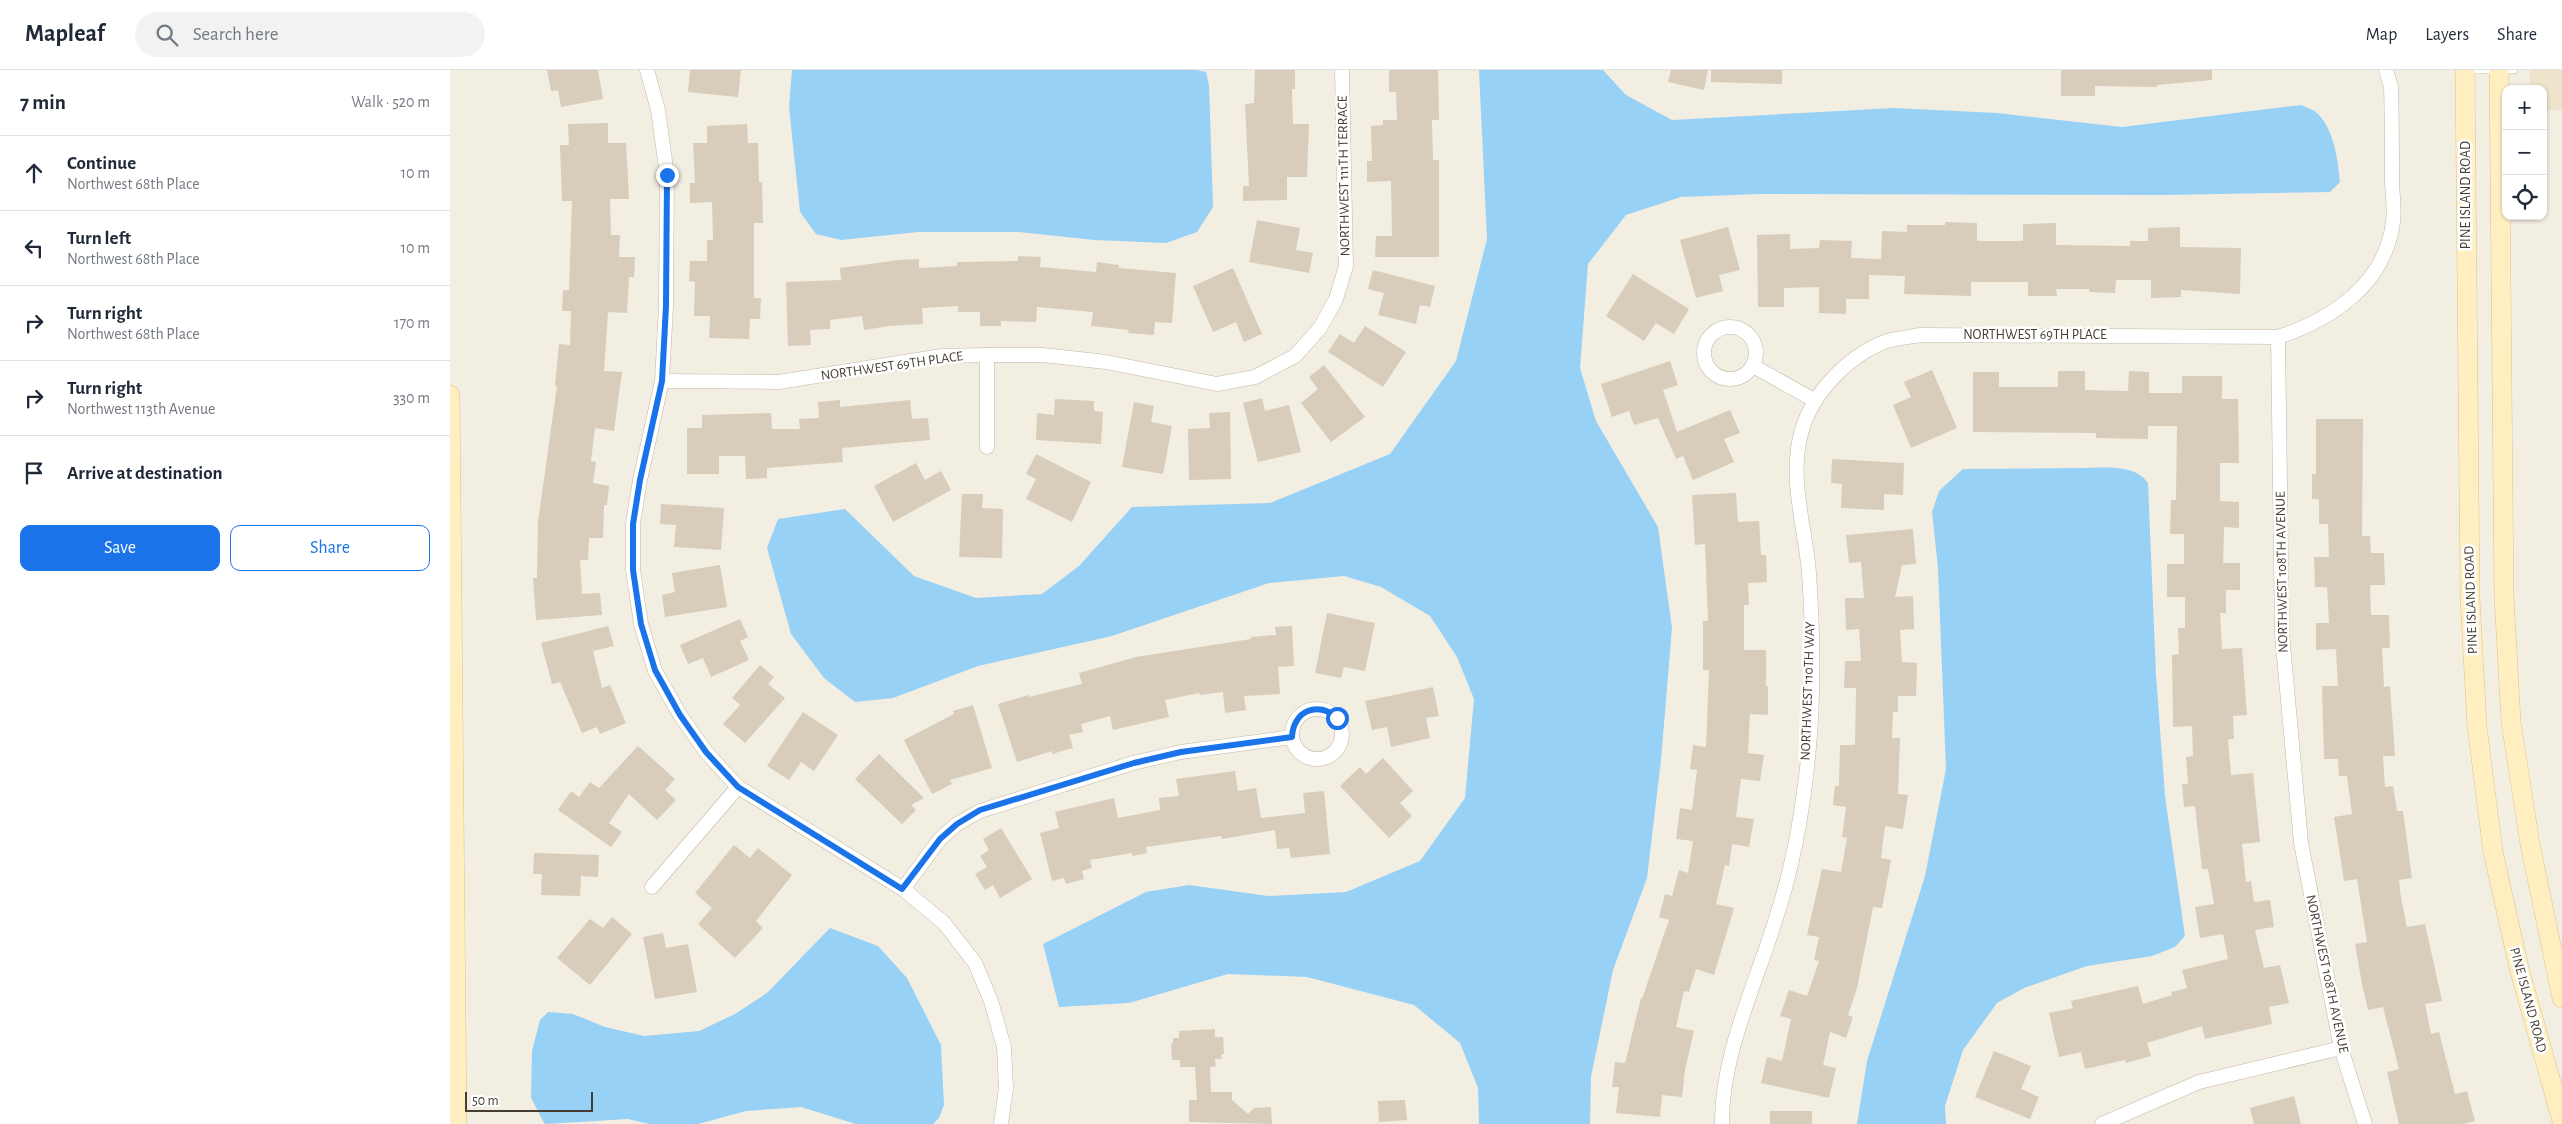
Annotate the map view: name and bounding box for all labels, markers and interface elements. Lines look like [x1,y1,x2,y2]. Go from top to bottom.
search box [135,12,485,57]
icon: search [153,21,181,49]
text: Mapleaf [25,22,105,46]
text: Search here [193,25,279,44]
text: Map [2366,26,2397,44]
text: Layers [2425,26,2469,44]
text: Share [2497,26,2537,44]
map controls [2502,85,2547,220]
button: + [2502,85,2547,130]
text: 7 min [20,92,66,113]
text: Walk · 520 m [351,94,430,110]
street label: NORTHWEST 111TH TERRACE [1336,95,1352,256]
button: − [2502,130,2547,175]
street label: PINE ISLAND ROAD [2459,141,2473,249]
text: Continue [67,154,136,173]
icon: ahead [20,159,48,187]
route end [656,164,679,187]
text: 10 m [401,165,430,181]
button: locate [2502,175,2547,220]
text: Northwest 68th Place [67,176,200,192]
text: Turn left [67,229,131,248]
icon: left [20,234,48,262]
text: 10 m [401,240,430,256]
text: Northwest 68th Place [67,251,200,267]
text: Turn right [67,304,142,323]
icon: right [20,309,48,337]
text: 170 m [394,315,430,331]
text: Northwest 68th Place [67,326,200,342]
street label: NORTHWEST 69TH PLACE [1963,328,2107,342]
street label: NORTHWEST 69TH PLACE [820,349,964,383]
text: Turn right [67,379,142,398]
icon: right [20,384,48,412]
text: 330 m [393,390,430,406]
text: Northwest 113th Avenue [67,401,216,417]
icon: arrive [20,459,48,487]
text: Arrive at destination [67,464,223,483]
street label: NORTHWEST 108TH AVENUE [2274,491,2290,653]
button: Save [20,525,220,571]
button: Share [230,525,430,571]
street label: PINE ISLAND ROAD [2462,546,2480,654]
street label: NORTHWEST 110TH WAY [1799,621,1817,761]
route start [1326,707,1349,730]
street label: NORTHWEST 108TH AVENUE [2303,894,2351,1055]
street label: PINE ISLAND ROAD [2507,946,2549,1054]
scale bar [465,1089,592,1112]
text: 50 m [472,1094,499,1108]

